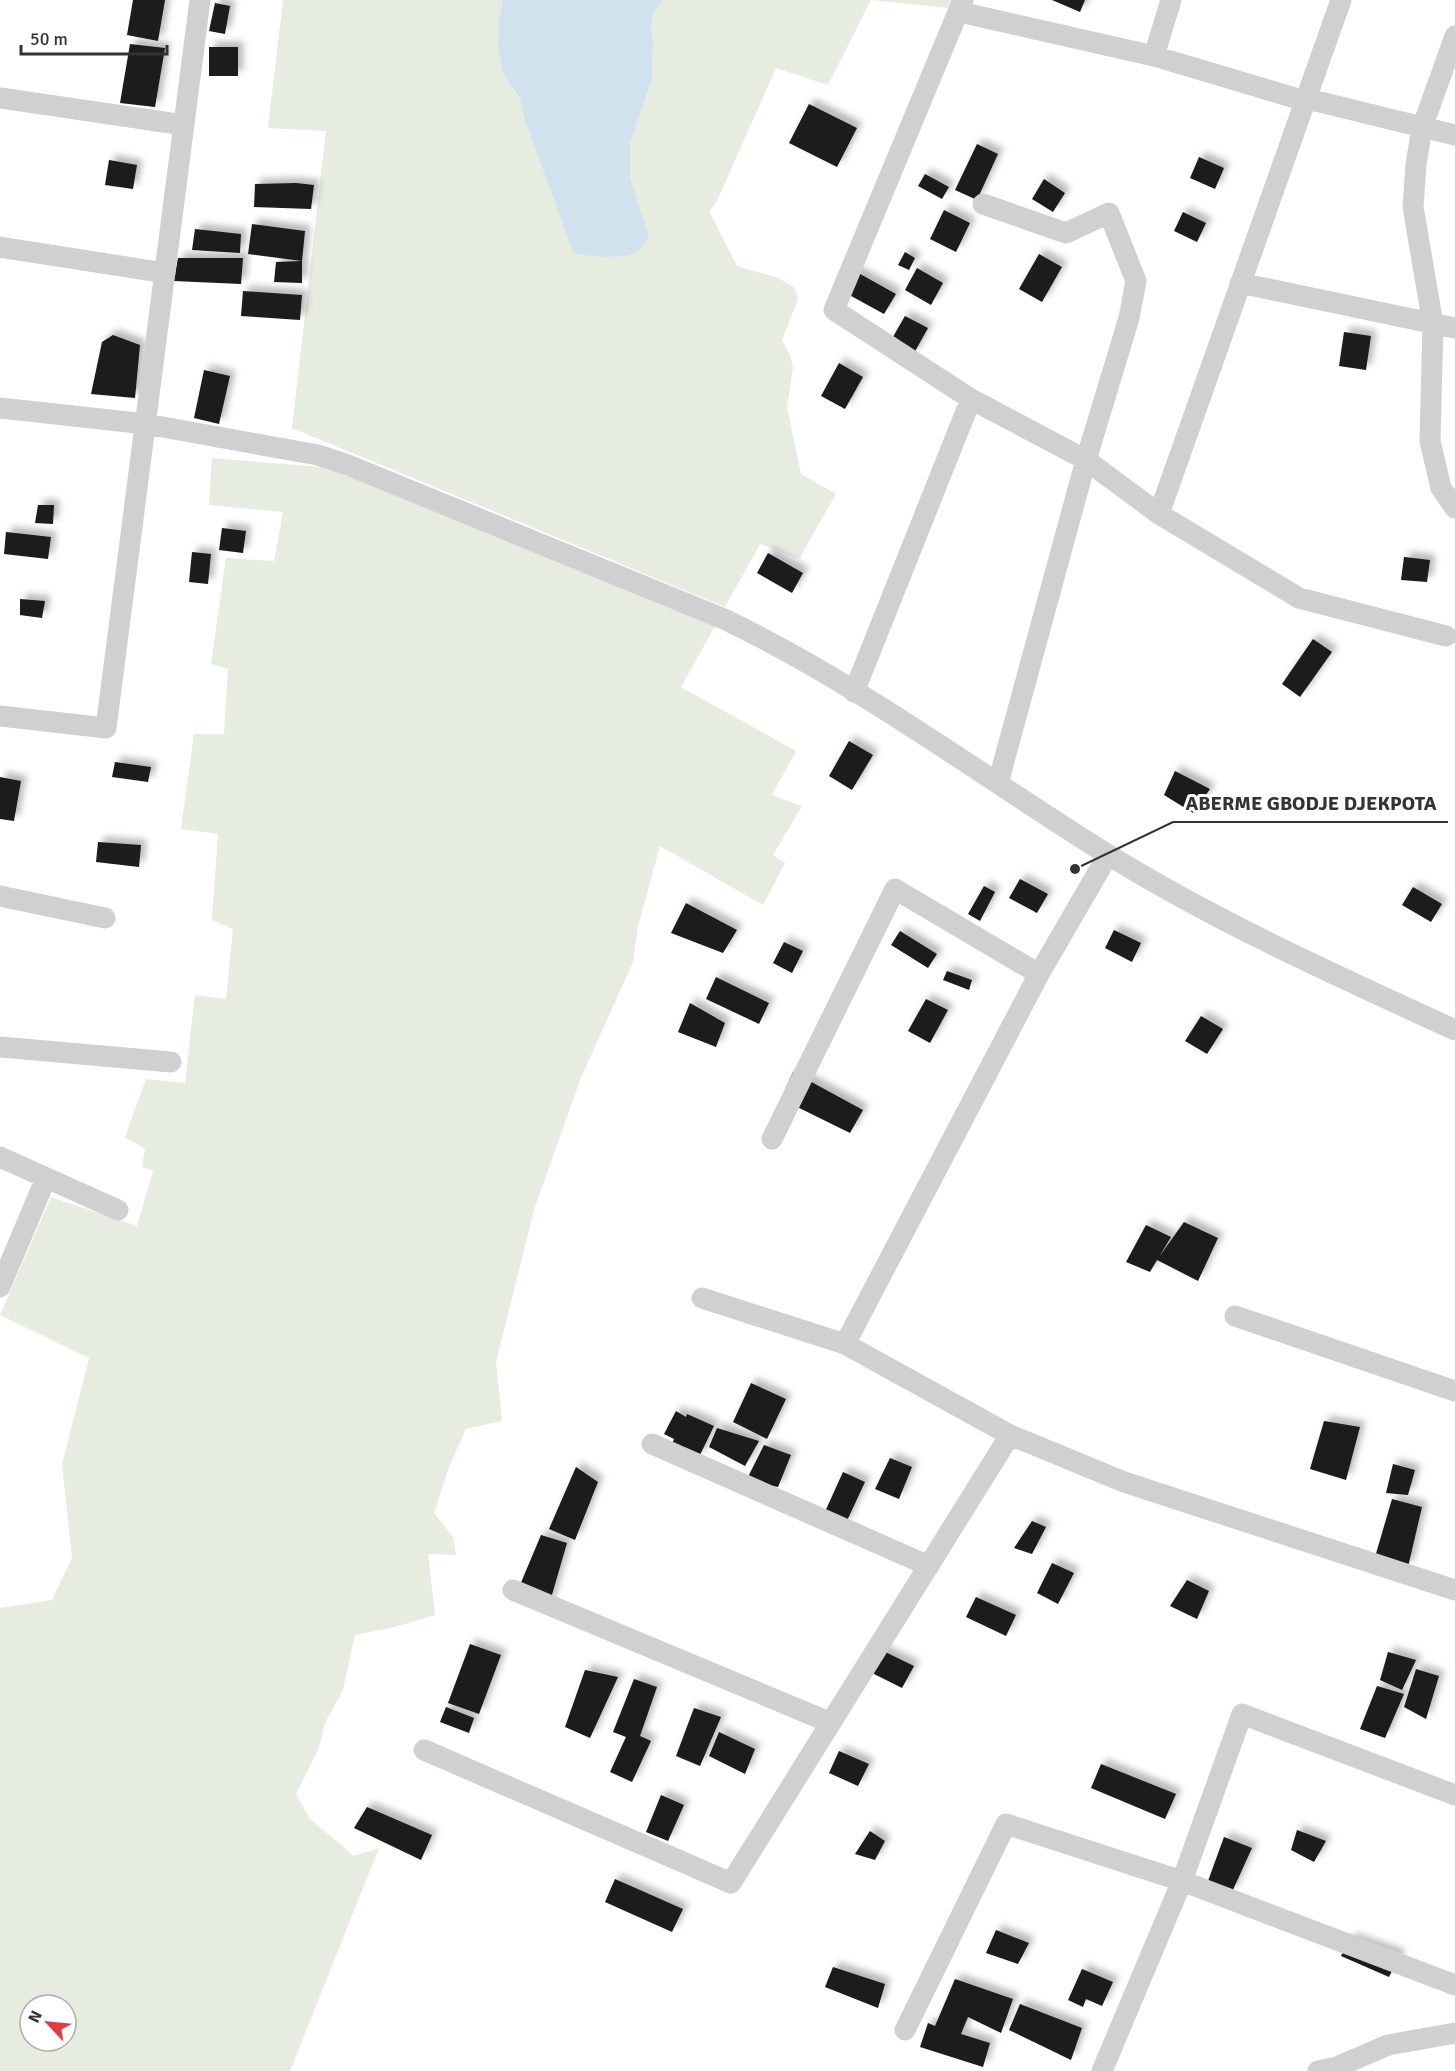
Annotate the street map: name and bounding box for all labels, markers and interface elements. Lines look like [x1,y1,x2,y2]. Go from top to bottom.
scale bar [21,18,166,56]
text: 50 m [30,28,68,50]
callout: ABERME GBODJE DJEKPOTA [1173,784,1448,822]
text: ABERME GBODJE DJEKPOTA [1186,791,1437,816]
north arrow [18,1993,78,2053]
text: N [24,2007,47,2026]

